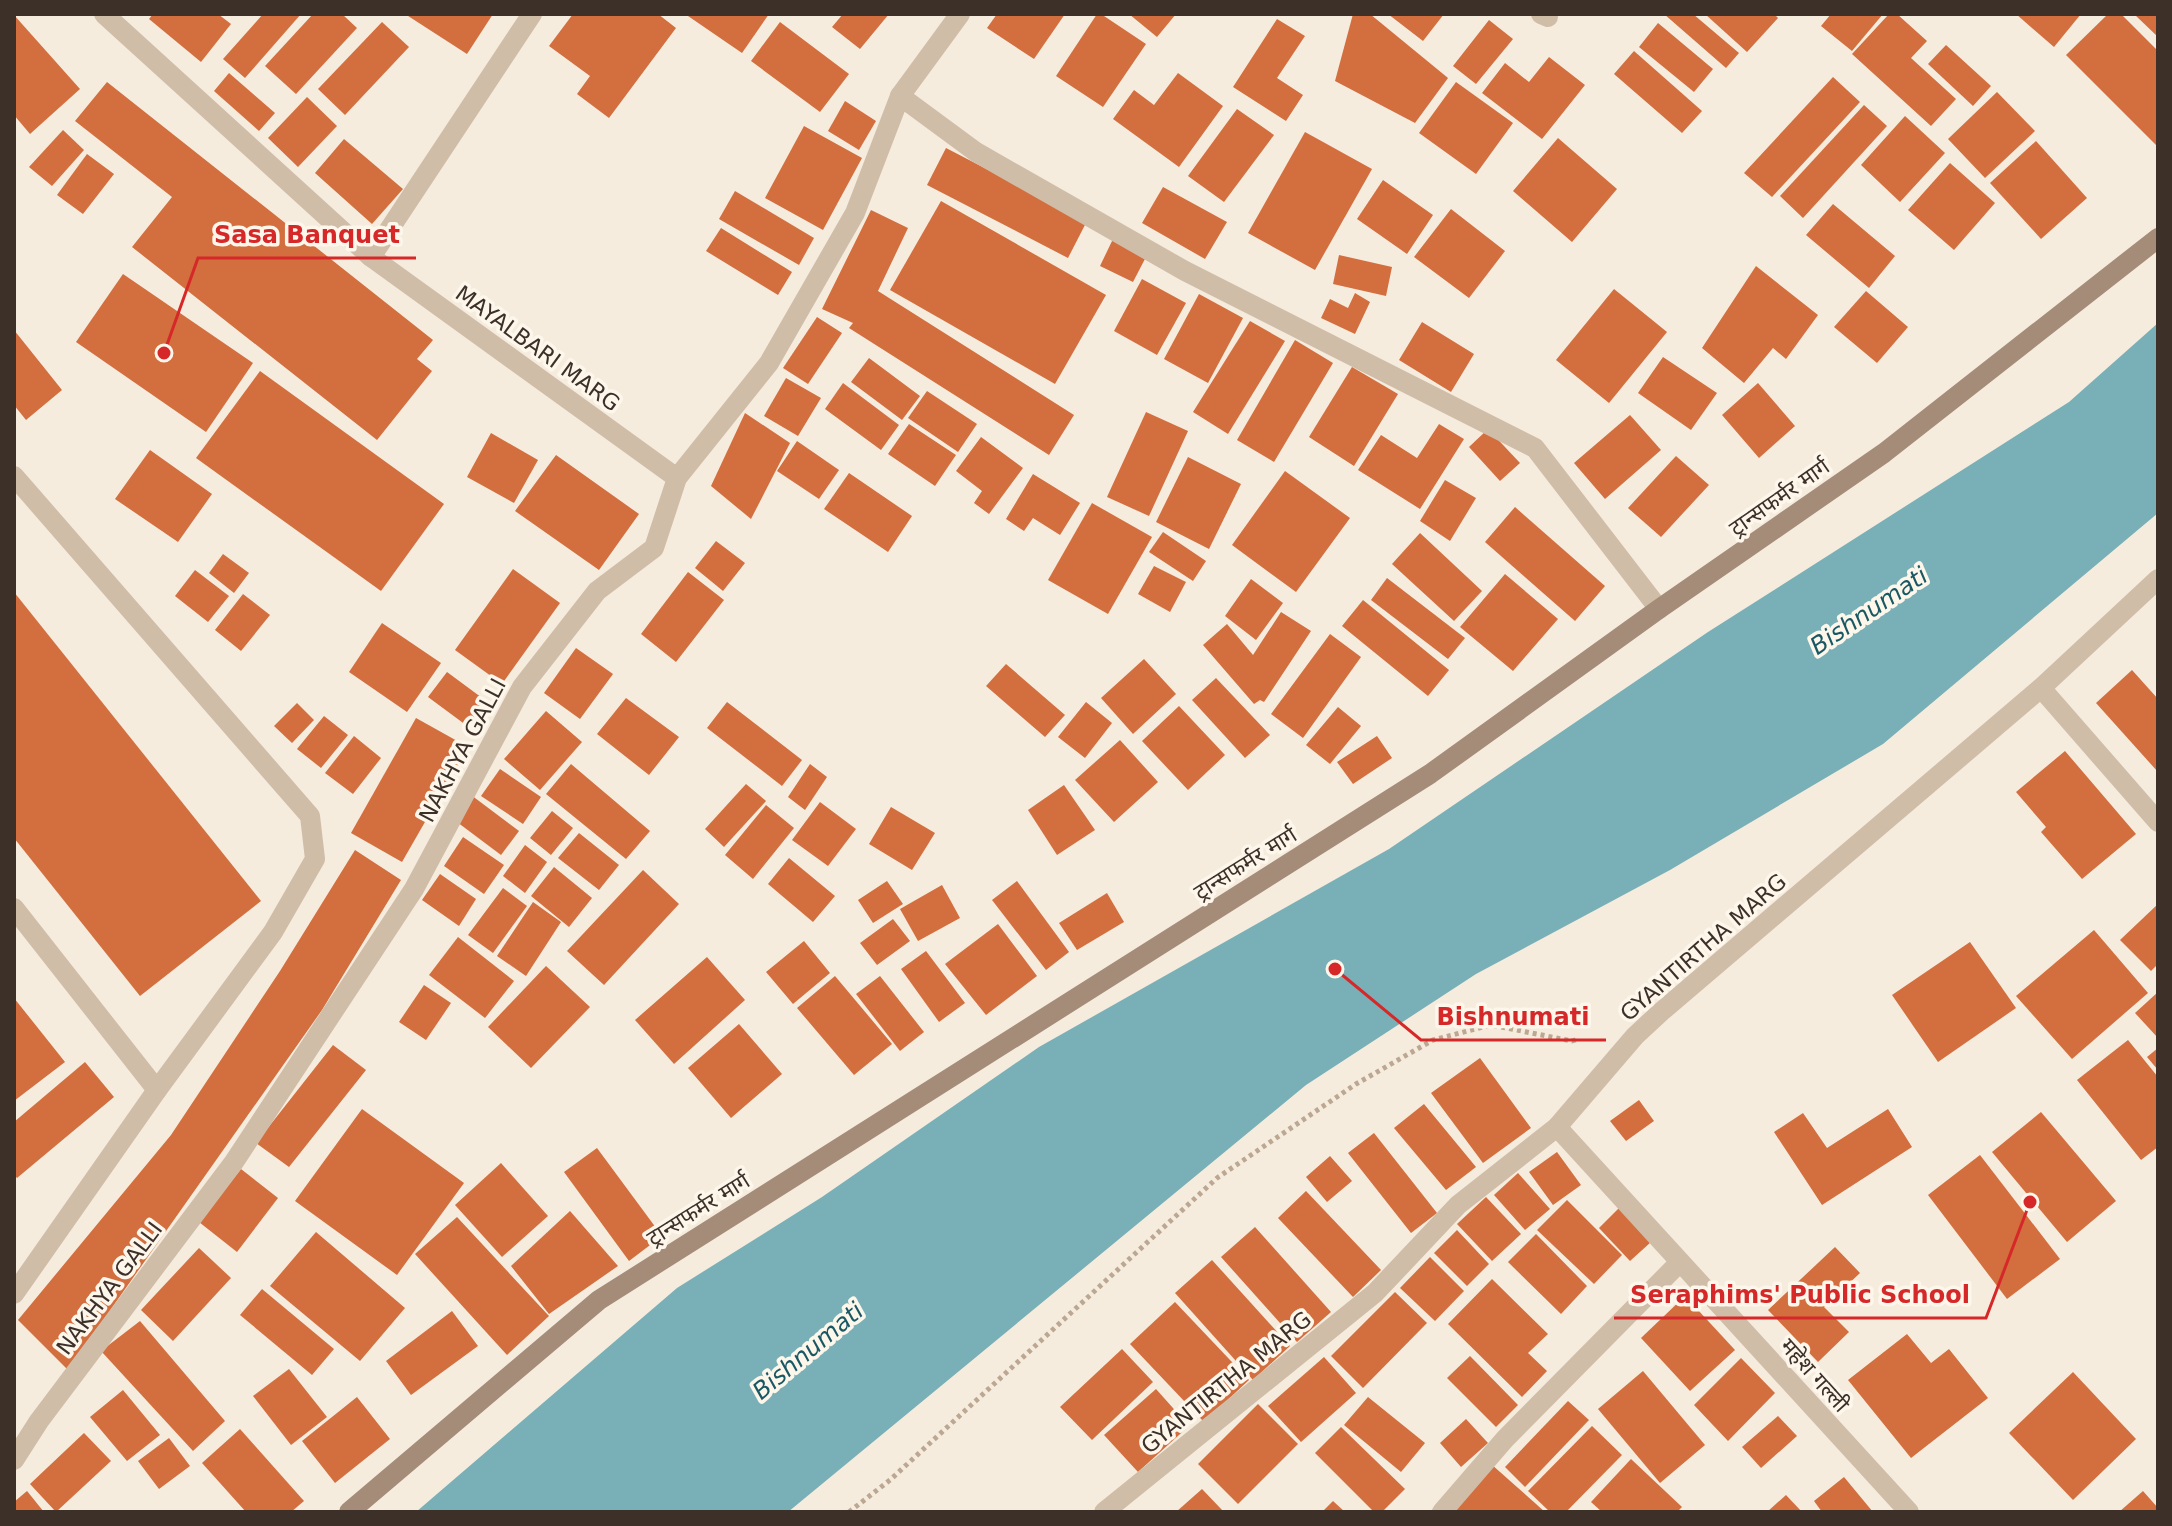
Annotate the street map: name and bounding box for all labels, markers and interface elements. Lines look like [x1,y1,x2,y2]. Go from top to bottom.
callout: Sasa Banquet [198,210,416,258]
text: Sasa Banquet [214,221,400,249]
street label: MAYALBARI MARG [451,281,625,416]
street label: ट्रान्सफर्मर मार्ग [1725,453,1835,541]
water label: Bishnumati [1805,561,1933,660]
street label: NAKHYA GALLI [414,674,511,826]
street label: ट्रान्सफर्मर मार्ग [1189,822,1302,905]
street label: GYANTIRTHA MARG [1615,869,1791,1026]
callout: Bishnumati [1421,992,1606,1040]
text: Bishnumati [1437,1003,1589,1031]
street label: ट्रान्सफर्मर मार्ग [642,1168,755,1251]
street label: NAKHYA GALLI [51,1217,167,1359]
callout: Seraphims' Public School [1614,1270,1986,1318]
text: Seraphims' Public School [1630,1281,1970,1309]
water label: Bishnumati [747,1297,869,1405]
street label: GYANTIRTHA MARG [1136,1306,1316,1459]
street label: महेश गल्ली [1775,1333,1855,1417]

